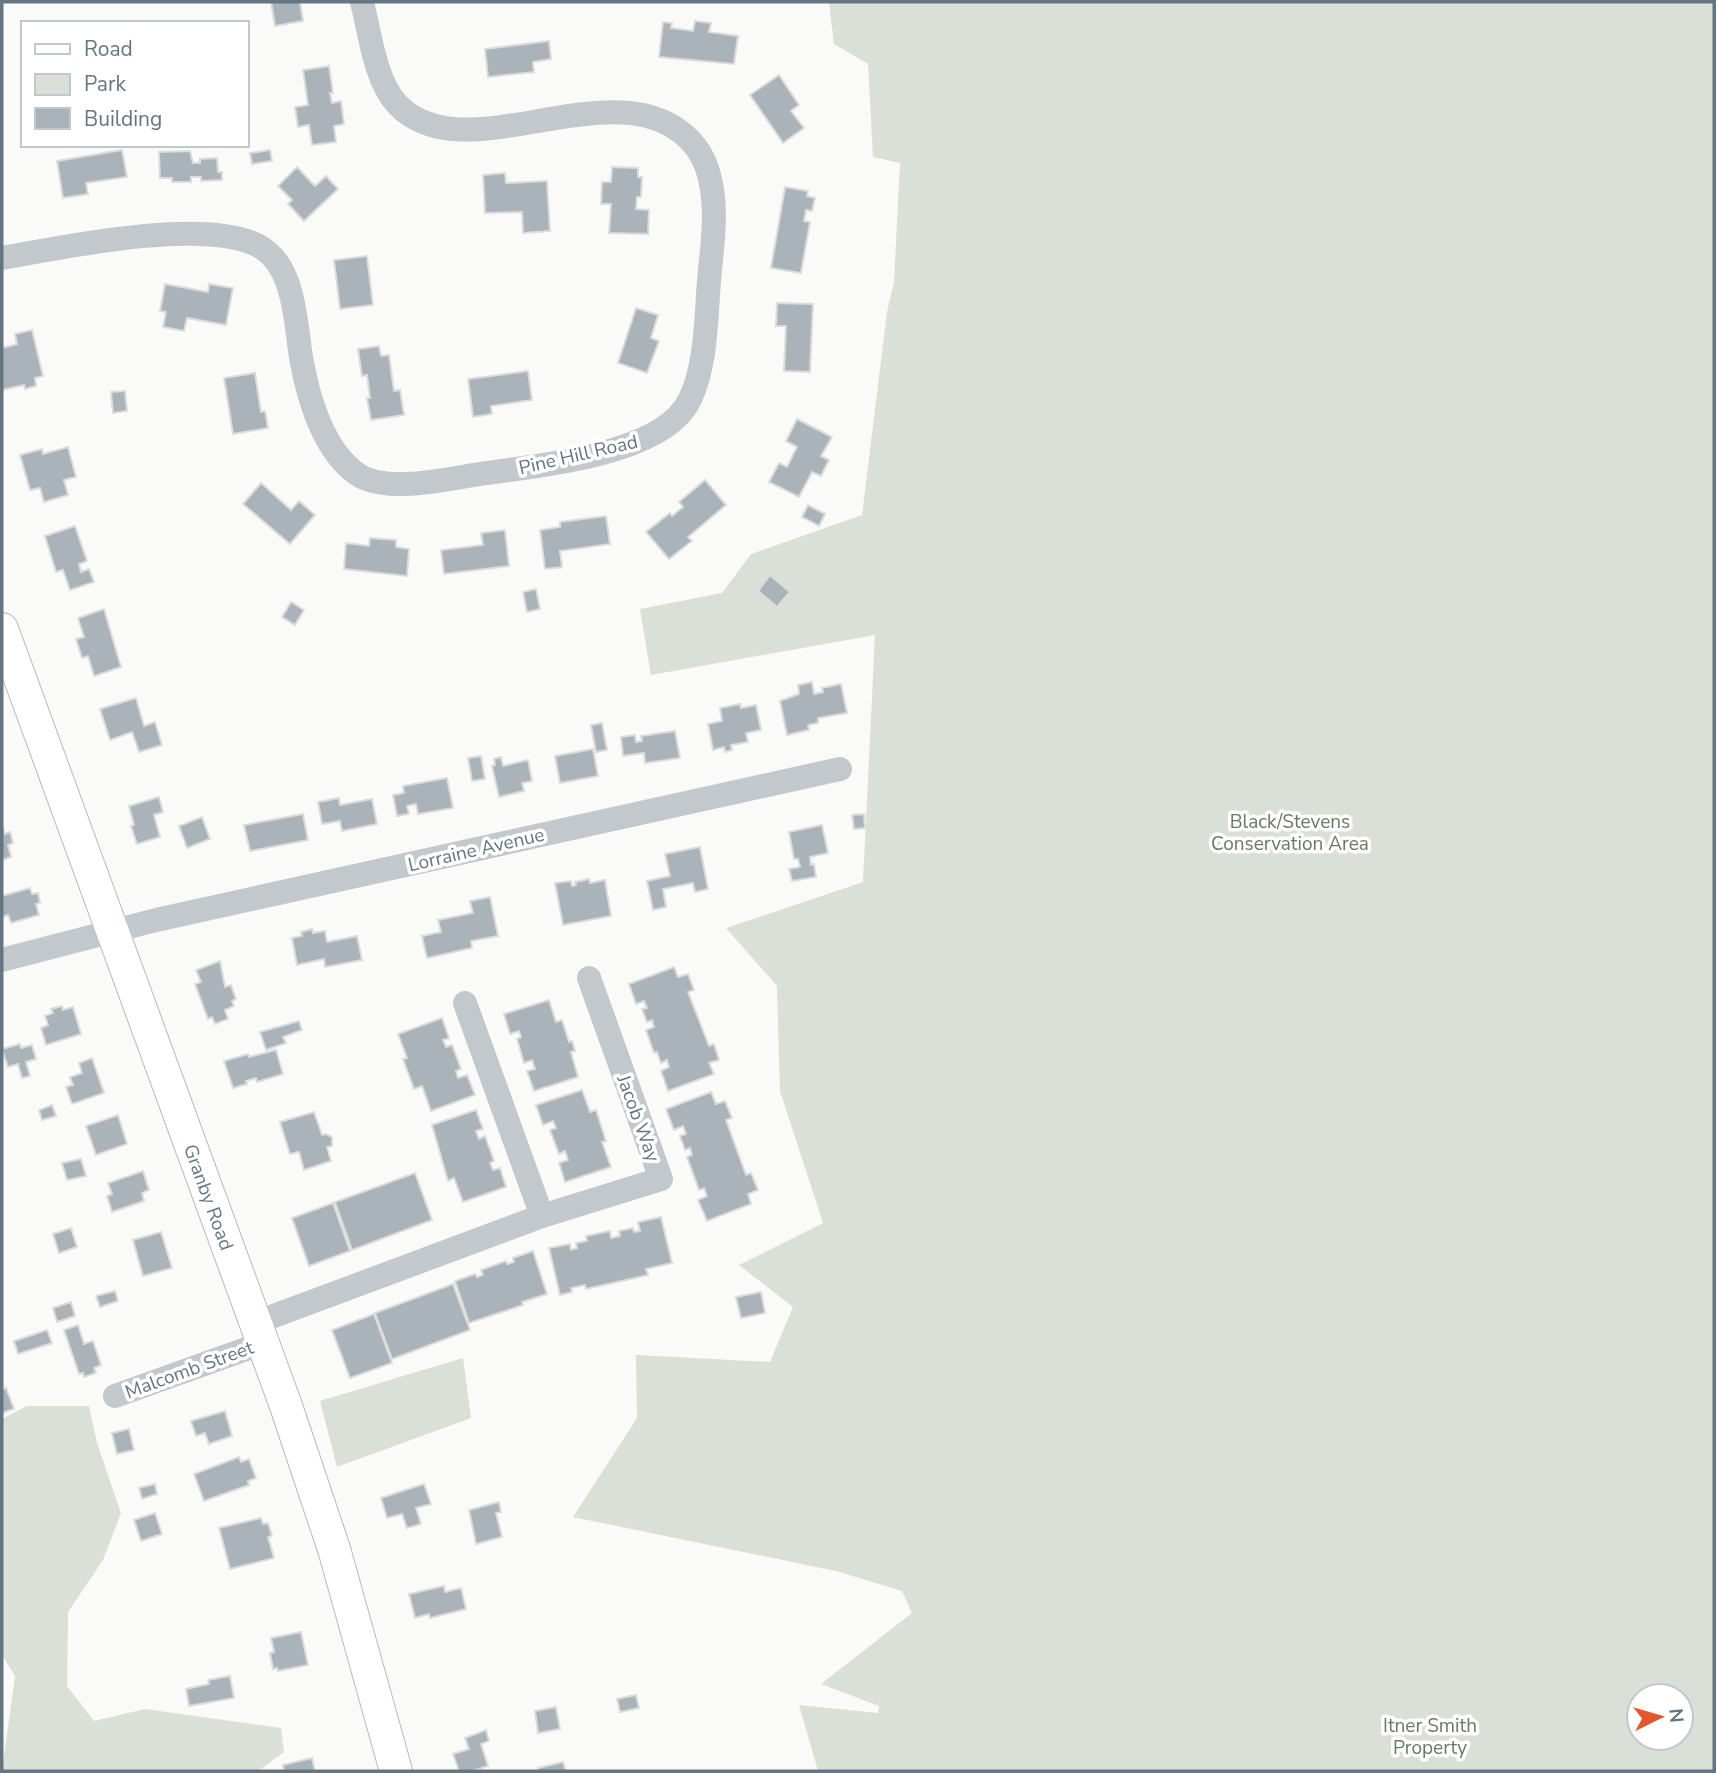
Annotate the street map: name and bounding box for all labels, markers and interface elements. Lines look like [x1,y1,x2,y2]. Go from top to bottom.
legend [21,21,248,147]
text: Road [84,35,133,63]
text: Park [84,70,126,98]
text: Building [84,105,162,133]
street label: Pine Hill Road [516,429,640,481]
park label: Black/Stevens Conservation Area [1211,809,1369,857]
street label: Lorraine Avenue [405,822,547,878]
street label: Jacob Way [610,1070,666,1166]
street label: Granby Road [177,1141,239,1254]
street label: Malcomb Street [121,1335,258,1405]
north arrow [1625,1682,1695,1752]
text: N [1662,1707,1690,1724]
park label: Itner Smith Property [1383,1713,1477,1761]

